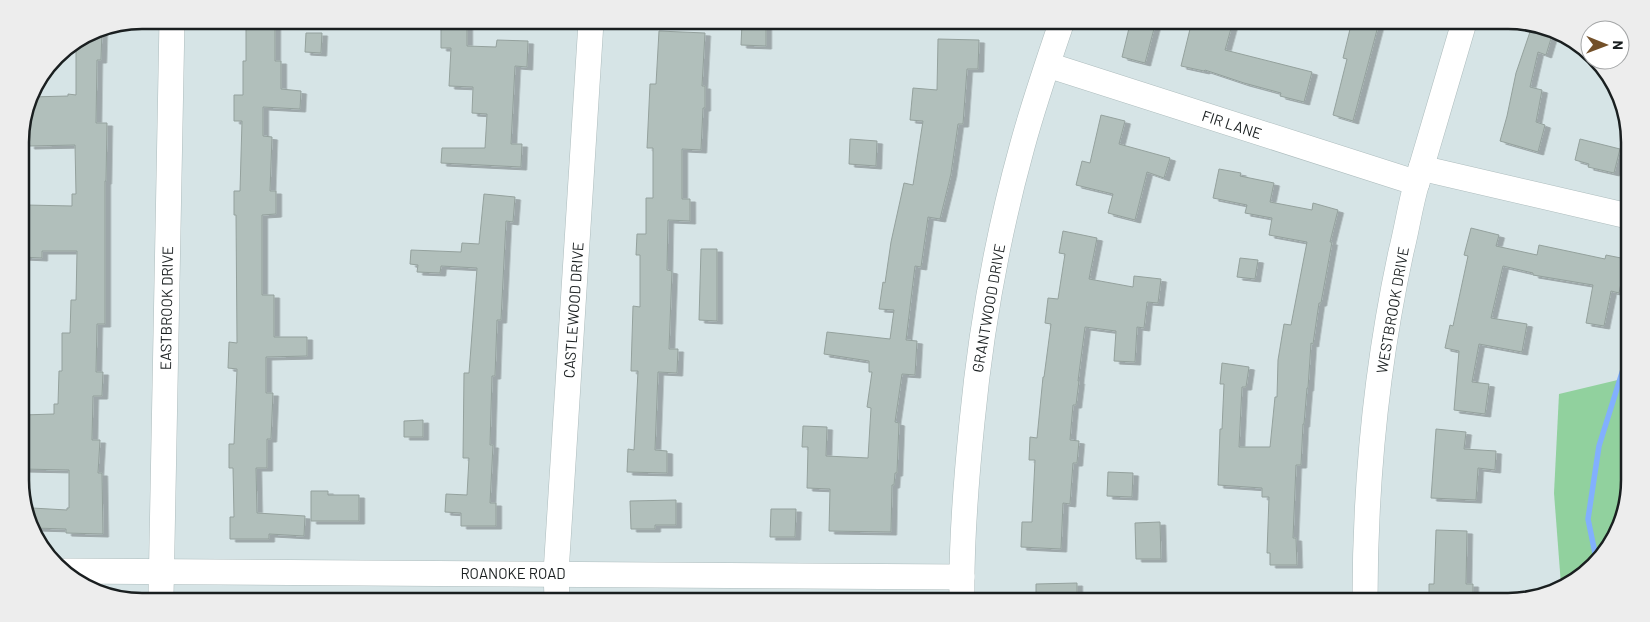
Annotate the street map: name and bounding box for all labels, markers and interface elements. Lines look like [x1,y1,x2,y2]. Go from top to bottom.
north arrow [1580,20,1630,70]
text: N [1610,40,1627,50]
street label: FIR LANE [1200,106,1264,142]
street label: CASTLEWOOD DRIVE [559,241,587,379]
street label: GRANTWOOD DRIVE [968,242,1008,374]
street label: WESTBROOK DRIVE [1372,245,1412,375]
street label: EASTBROOK DRIVE [156,246,176,370]
street label: ROANOKE ROAD [460,564,566,582]

